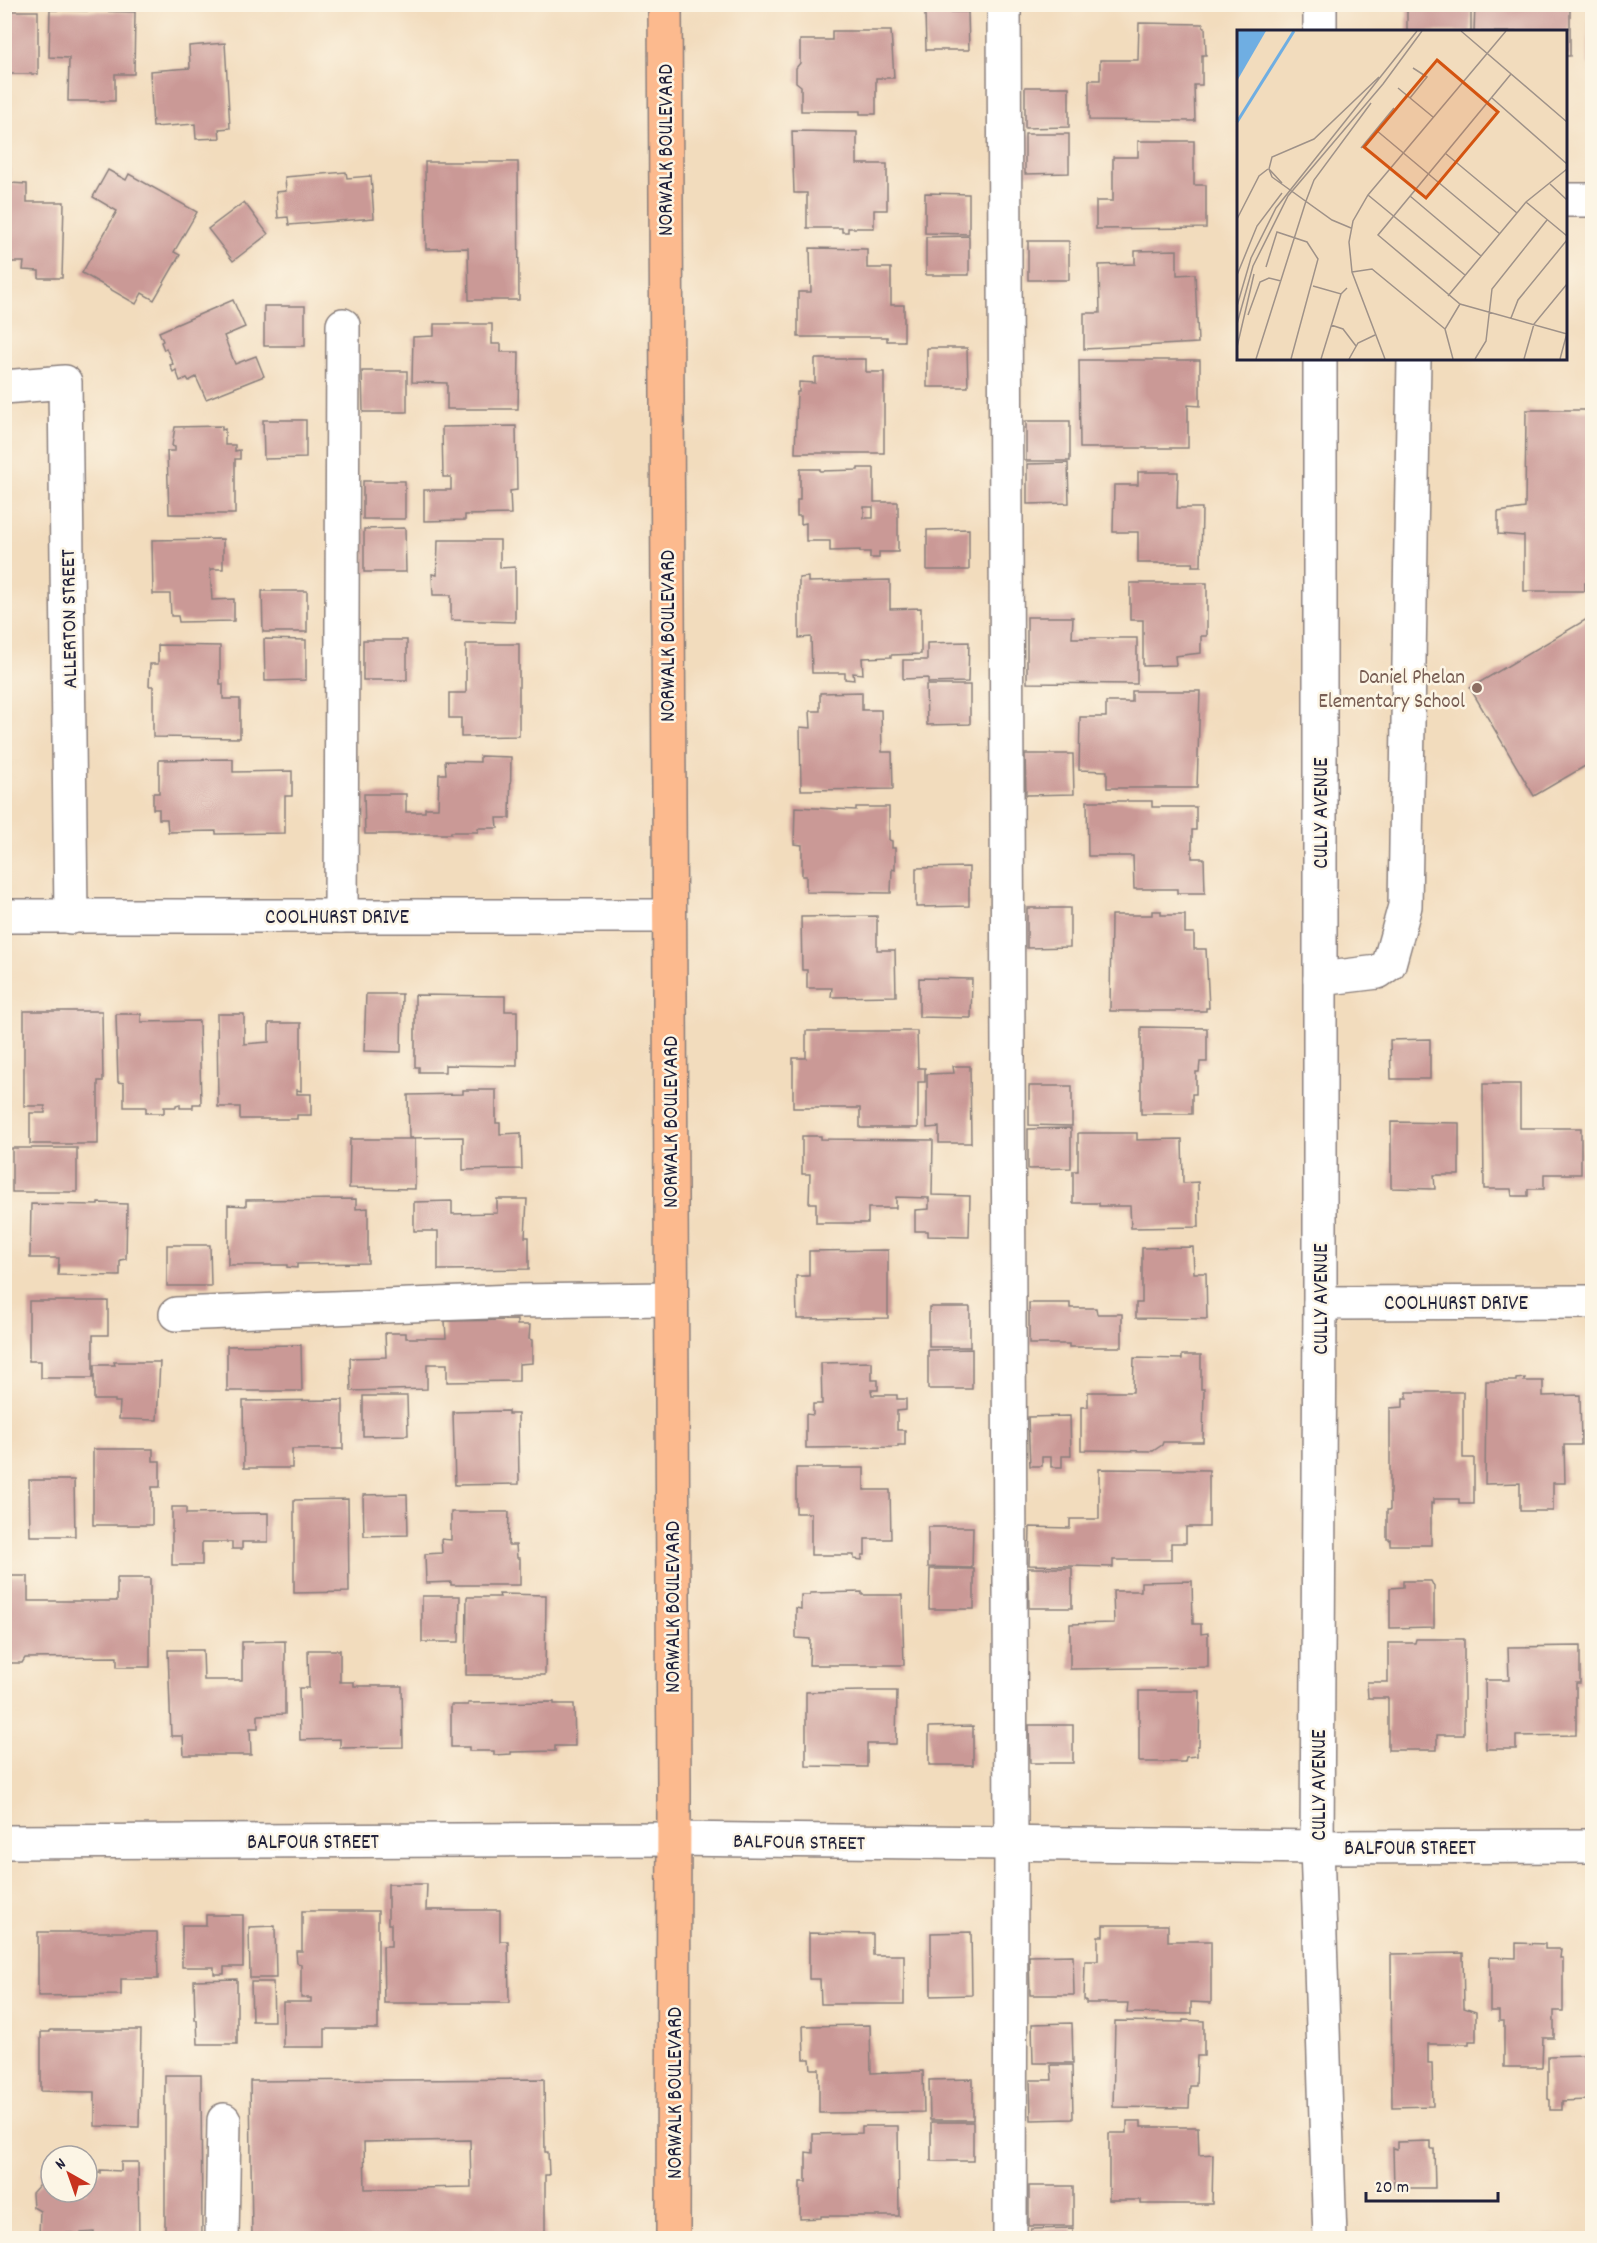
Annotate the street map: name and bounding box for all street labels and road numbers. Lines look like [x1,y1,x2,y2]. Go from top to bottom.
street label: NORWALK BOULEVARD [653,64,683,236]
street label: ALLERTON STREET [55,548,87,689]
street label: NORWALK BOULEVARD [655,550,685,722]
street label: CULLY AVENUE [1308,757,1338,869]
street label: COOLHURST DRIVE [265,904,409,934]
street label: NORWALK BOULEVARD [658,1036,688,1208]
street label: CULLY AVENUE [1308,1243,1338,1355]
street label: COOLHURST DRIVE [1384,1290,1528,1320]
street label: NORWALK BOULEVARD [660,1521,690,1693]
street label: CULLY AVENUE [1306,1729,1336,1841]
street label: BALFOUR STREET [733,1828,866,1860]
street label: BALFOUR STREET [247,1829,380,1859]
street label: BALFOUR STREET [1344,1835,1477,1865]
street label: NORWALK BOULEVARD [662,2007,692,2179]

